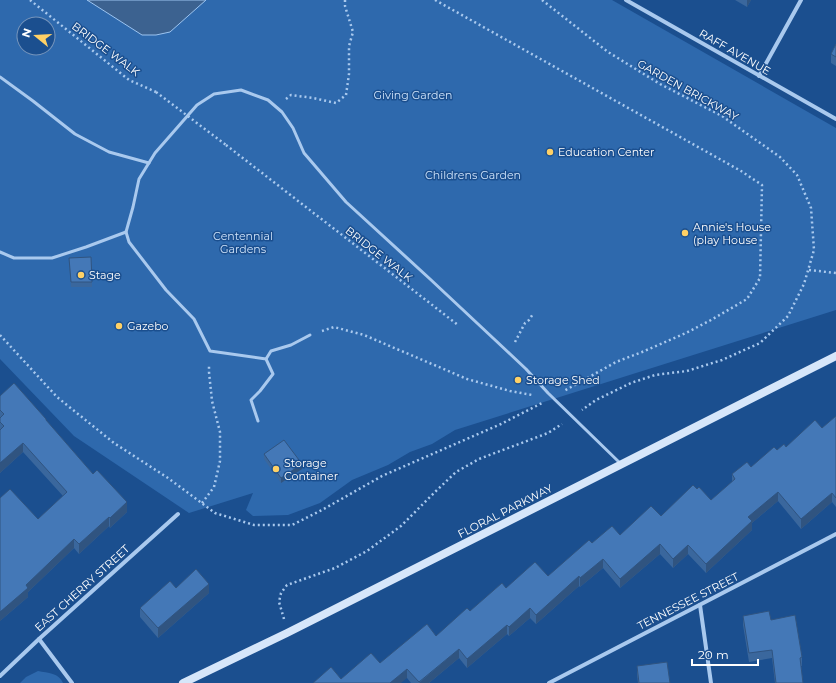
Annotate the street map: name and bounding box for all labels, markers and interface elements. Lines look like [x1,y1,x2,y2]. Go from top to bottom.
north arrow [16,16,56,56]
street label: BRIDGE WALK [69,19,143,79]
street label: RAFF AVENUE [697,26,773,78]
text: N [18,27,35,39]
street label: GARDEN BRICKWAY [635,56,741,124]
park label: Giving Garden [373,88,453,102]
place label: Education Center [558,145,654,159]
marker: Education Center [545,147,555,157]
park label: Childrens Garden [425,168,521,182]
place label: Annie's House (play House [693,220,771,247]
street label: BRIDGE WALK [343,223,416,285]
marker: Annie's House (play House [680,228,690,238]
park label: Centennial Gardens [213,229,273,256]
place label: Stage [89,268,121,282]
marker: Stage [76,270,86,280]
place label: Gazebo [127,319,169,333]
marker: Gazebo [114,321,124,331]
place label: Storage Shed [526,373,600,387]
marker: Storage Shed [513,375,523,385]
place label: Storage Container [284,456,338,483]
marker: Storage Container [271,464,281,474]
street label: FLORAL PARKWAY [455,481,555,541]
street label: EAST CHERRY STREET [32,541,133,634]
street label: TENNESSEE STREET [635,569,742,633]
scale bar [692,641,758,667]
text: 20 m [698,647,729,662]

